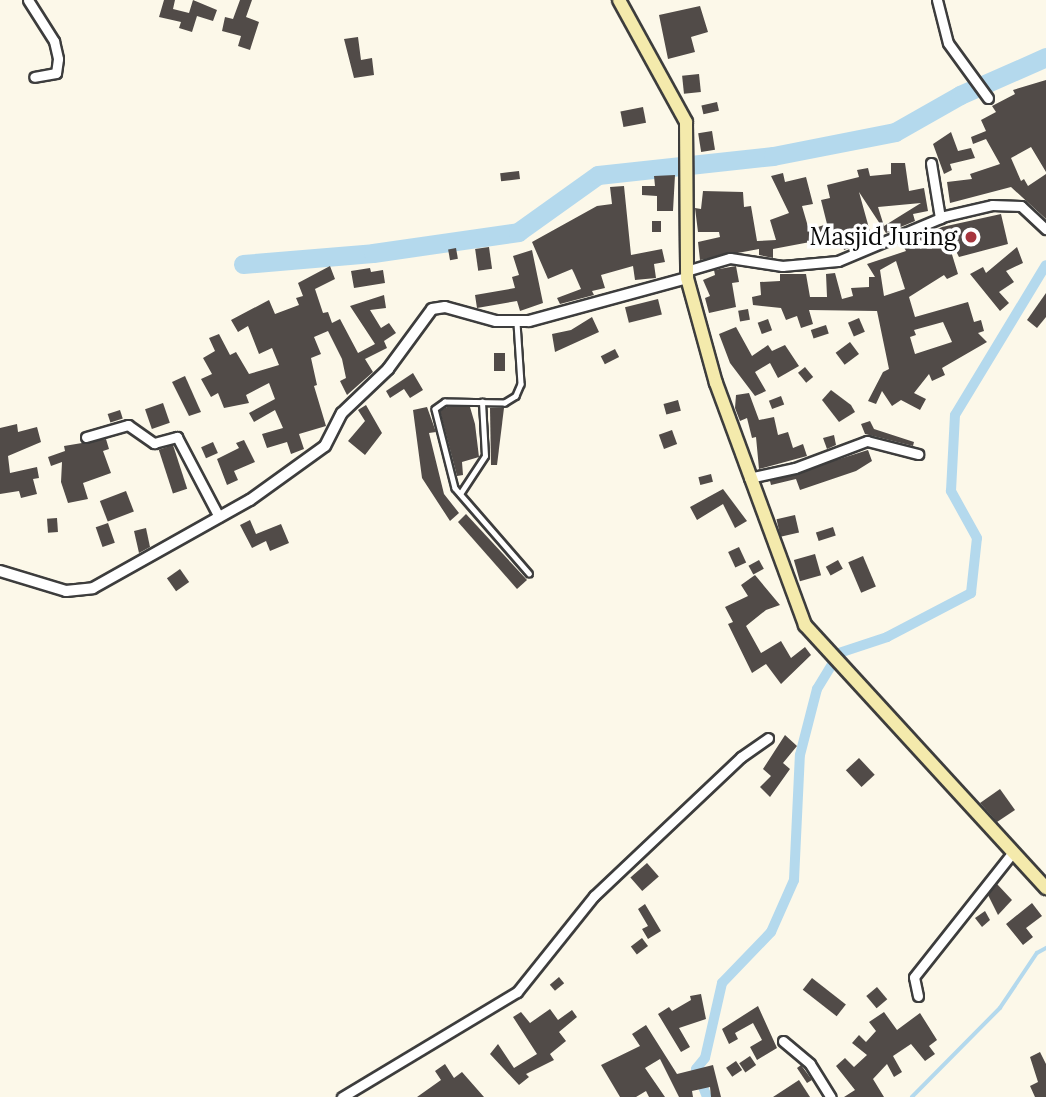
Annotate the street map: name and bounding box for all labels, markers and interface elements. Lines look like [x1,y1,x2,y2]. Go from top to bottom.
place label: Masjid Juring [810,223,957,251]
marker: Masjid Juring [963,229,979,245]

